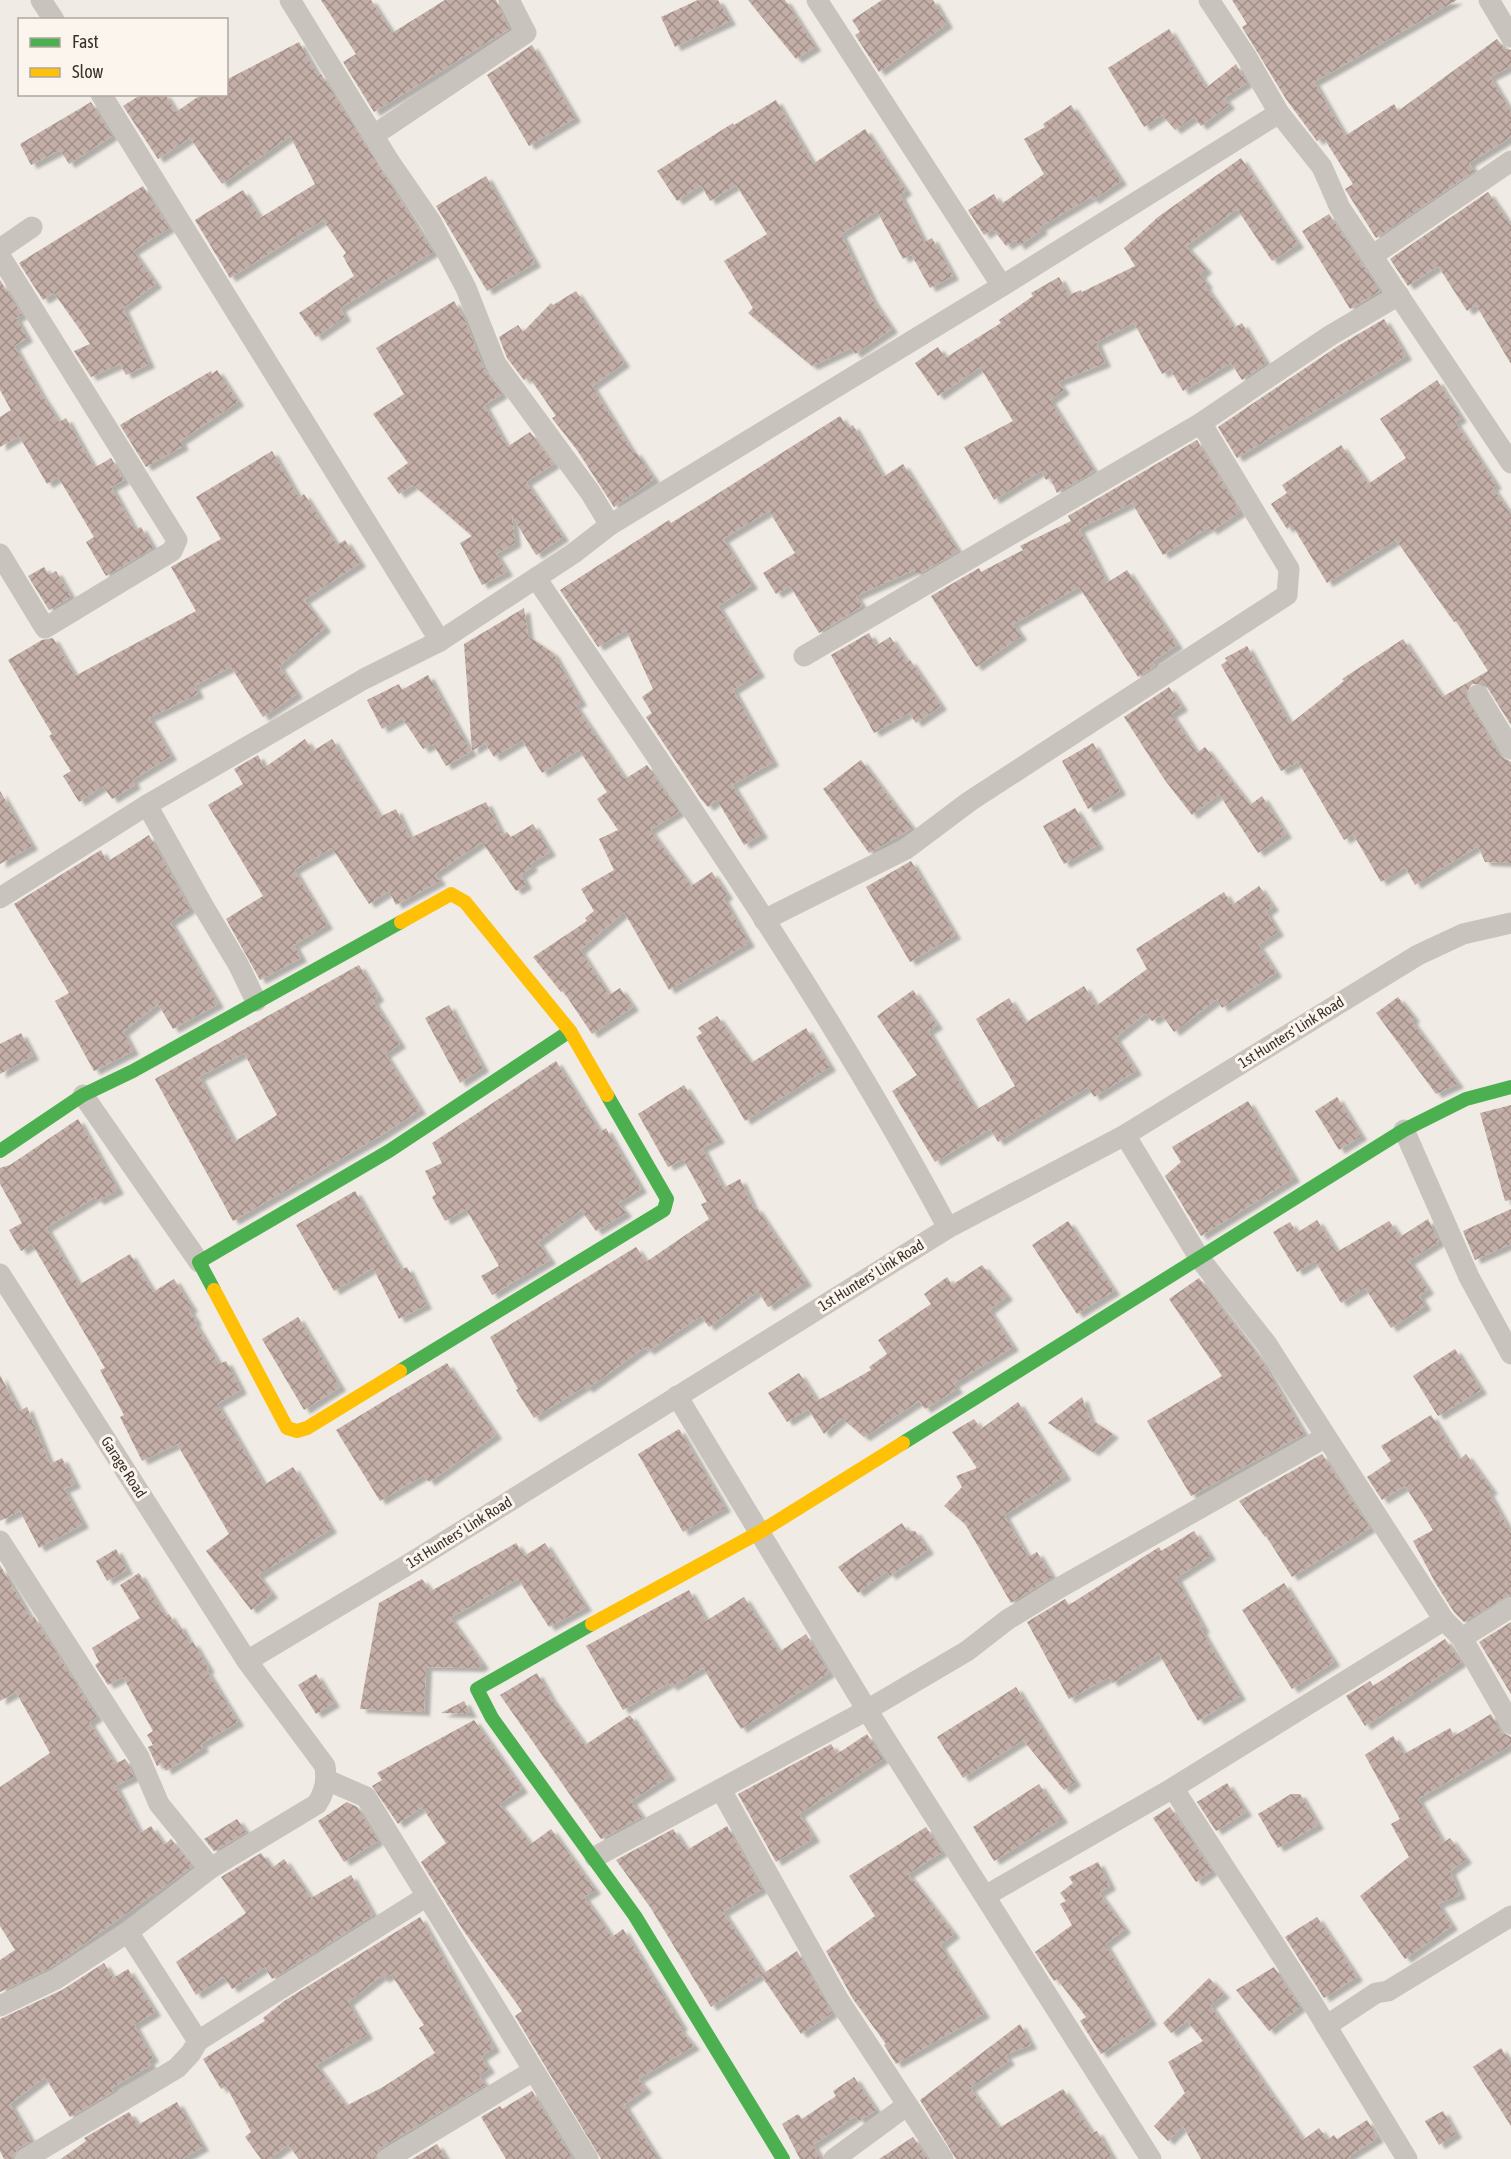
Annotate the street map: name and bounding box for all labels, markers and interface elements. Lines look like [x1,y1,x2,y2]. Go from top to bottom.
legend [18,18,228,96]
text: Fast [72,31,99,52]
text: Slow [72,61,103,82]
street label: 1st Hunters' Link Road [1235,993,1347,1071]
street label: 1st Hunters' Link Road [815,1236,927,1314]
street label: Garage Road [98,1433,150,1501]
street label: 1st Hunters' Link Road [403,1493,515,1571]

